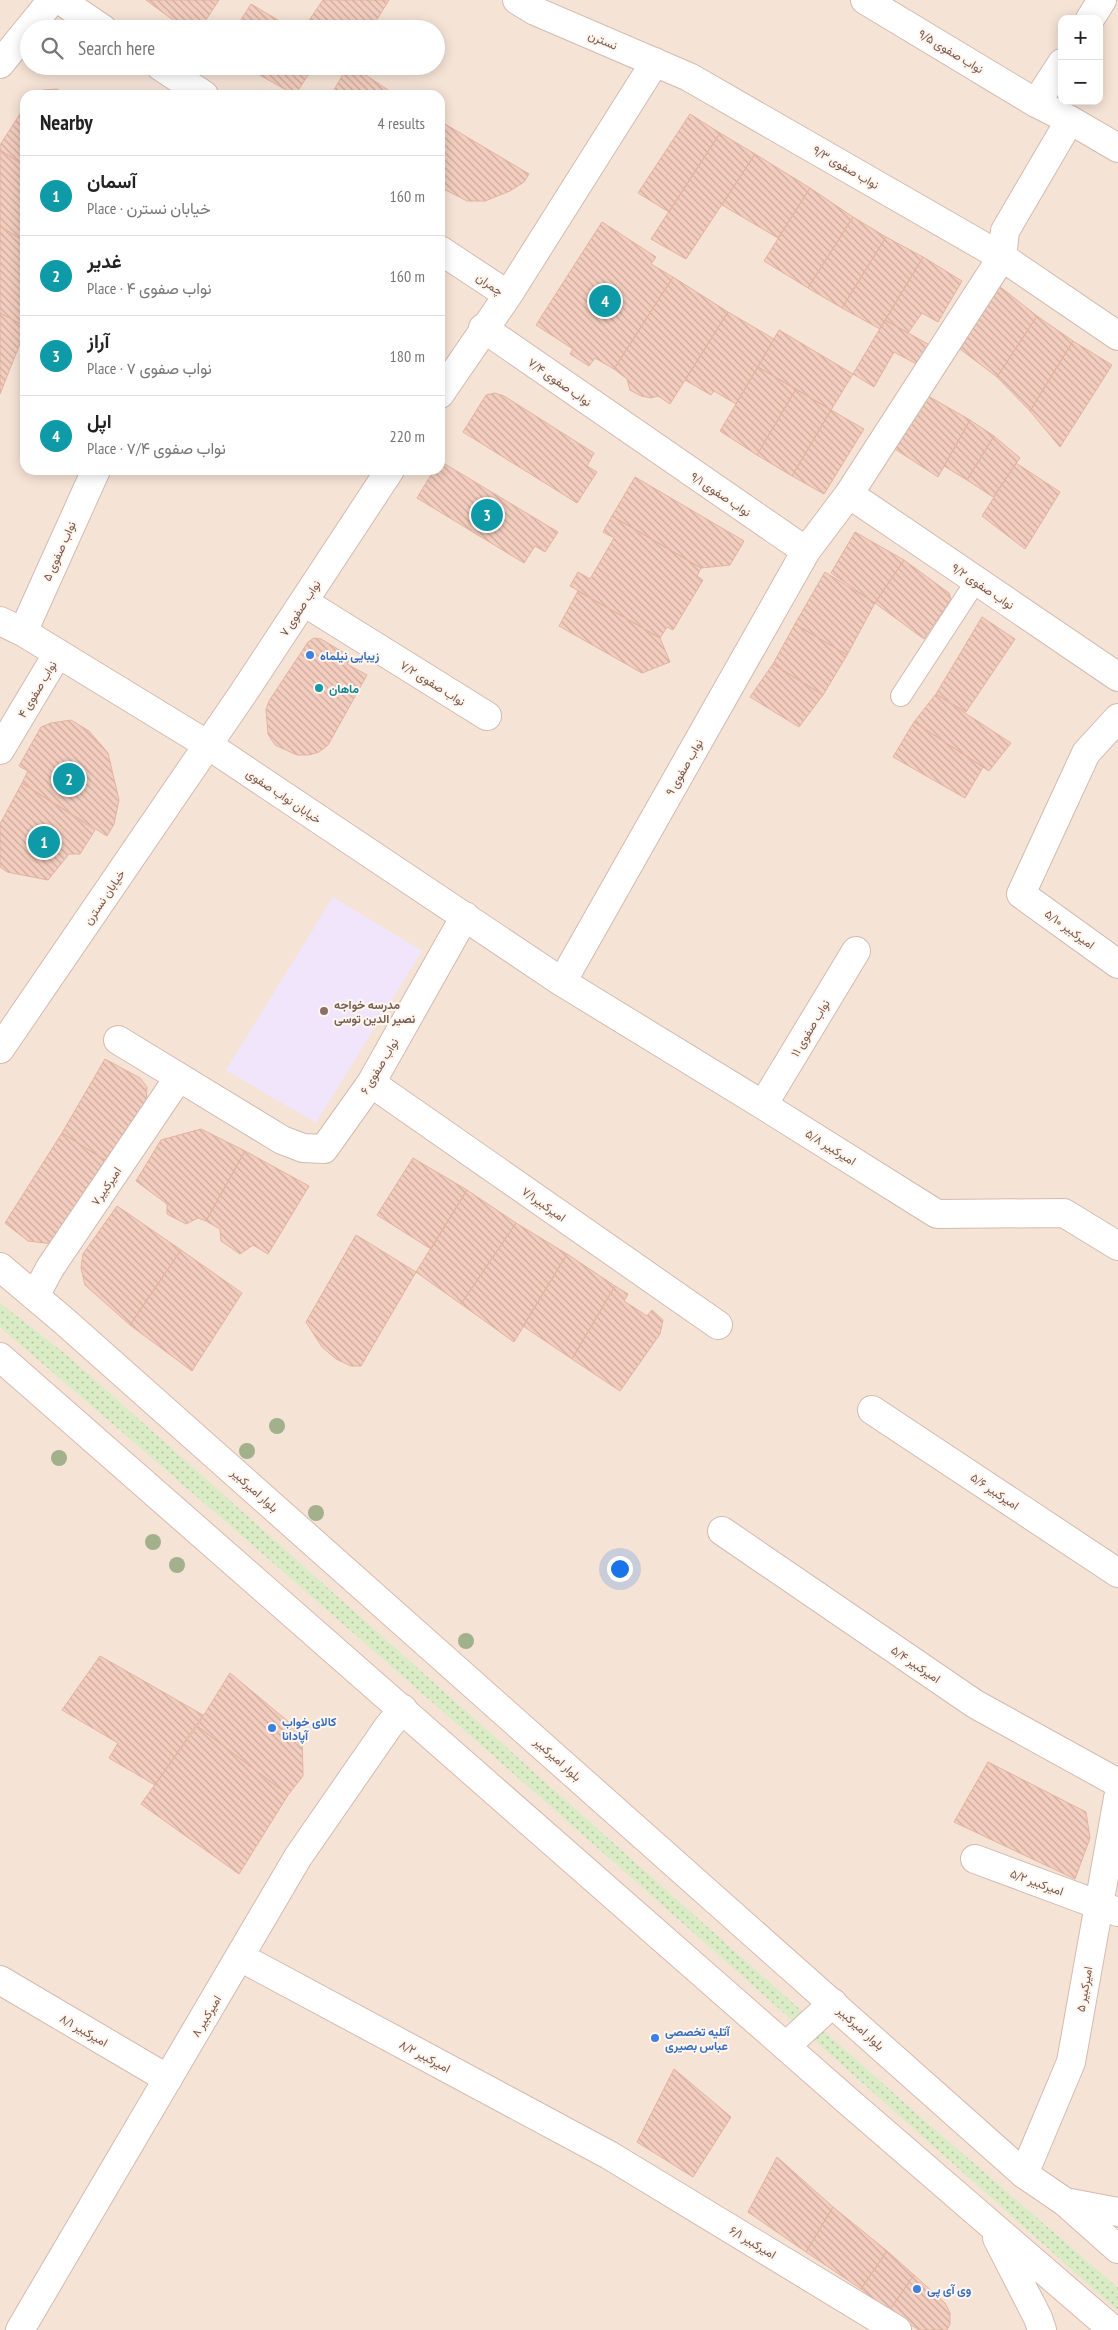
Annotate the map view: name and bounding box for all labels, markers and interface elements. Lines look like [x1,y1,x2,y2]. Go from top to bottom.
map controls [1058,15,1103,105]
button: + [1058,15,1103,60]
search box [20,20,445,75]
street label: نواب صفوی ۹/۵ [915,26,986,77]
street label: نسترن [586,27,620,54]
icon: search [38,34,66,62]
text: Search here [78,36,155,60]
button: − [1058,60,1103,105]
text: Nearby [40,109,93,136]
text: 4 results [378,113,425,133]
street label: نواب صفوی ۹/۳ [810,142,882,193]
text: آسمان [87,169,136,193]
text: 1 [52,186,60,206]
text: 160 m [390,186,425,206]
text: Place · خیابان نسترن [87,198,211,218]
text: غدیر [87,249,122,273]
text: 2 [52,266,60,286]
text: 160 m [390,266,425,286]
street label: چمران [473,269,506,299]
text: Place · نواب صفوی ۴ [87,278,212,298]
pin: 4 [589,282,621,320]
text: آراز [87,329,109,353]
text: 3 [52,346,60,366]
text: 180 m [390,346,425,366]
street label: نواب صفوی ۷/۴ [525,355,595,410]
text: Place · نواب صفوی ۷ [87,358,212,378]
text: اپل [87,409,112,433]
text: 4 [52,426,60,446]
text: 220 m [390,426,425,446]
text: Place · نواب صفوی ۷/۴ [87,438,226,458]
street label: نواب صفوی ۹/۱ [687,468,754,521]
pin: 3 [471,496,503,534]
street label: نواب صفوی ۵ [39,519,80,584]
street label: نواب صفوی ۹/۲ [948,559,1017,613]
street label: نواب صفوی ۷ [276,577,325,639]
place label: زیبایی نیلماه [320,648,379,664]
marker: زیبایی نیلماه [304,649,316,661]
street label: نواب صفوی ۷/۲ [397,657,468,710]
street label: نواب صفوی ۴ [14,658,61,721]
place label: ماهان [329,681,359,696]
marker: ماهان [313,682,325,694]
street label: نواب صفوی ۹ [662,736,707,798]
pin: 2 [53,760,85,798]
street label: خیابان نواب صفوی [243,765,324,827]
pin: 1 [28,823,60,861]
street label: خیابان نسترن [80,867,129,928]
street label: امیرکبیر ۵/۱۰ [1042,906,1098,953]
place label: مدرسه خواجه نصیر الدین توسی [334,997,416,1027]
street label: نواب صفوی ۱۱ [787,997,834,1060]
marker: مدرسه خواجه نصیر الدین توسی [318,1005,330,1017]
street label: نواب صفوی ۶ [356,1035,402,1097]
street label: امیرکبیر ۵/۸ [802,1126,859,1169]
street label: امیرکبیر۷ [88,1164,125,1209]
street label: امیرکبیر۷/۱ [518,1183,569,1225]
street label: بلوار امیرکبیر [227,1464,282,1516]
street label: امیرکبیر ۵/۶ [967,1469,1022,1514]
your location [607,1556,633,1582]
street label: امیرکبیر ۵/۴ [888,1642,944,1687]
place label: کالای خواب آپادانا [282,1714,337,1744]
marker: کالای خواب آپادانا [266,1722,278,1734]
street label: بلوار امیرکبیر [530,1733,585,1785]
street label: امیرکبیر ۵/۲ [1008,1865,1066,1900]
street label: امیرکبیر ۵ [1073,1965,1096,2013]
street label: امیرکبیر ۸ [188,1992,225,2040]
street label: بلوار امیرکبیر [833,2002,888,2054]
street label: امیرکبیر ۸/۱ [57,2010,111,2051]
place label: آتلیه تخصصی عباس بصیری [665,2024,731,2054]
marker: آتلیه تخصصی عباس بصیری [649,2032,661,2044]
street label: امیرکبیر ۸/۲ [396,2036,453,2077]
street label: امیرکبیر ۶/۱ [726,2222,779,2263]
place label: وی آی پی [927,2282,972,2298]
marker: وی آی پی [911,2283,923,2295]

